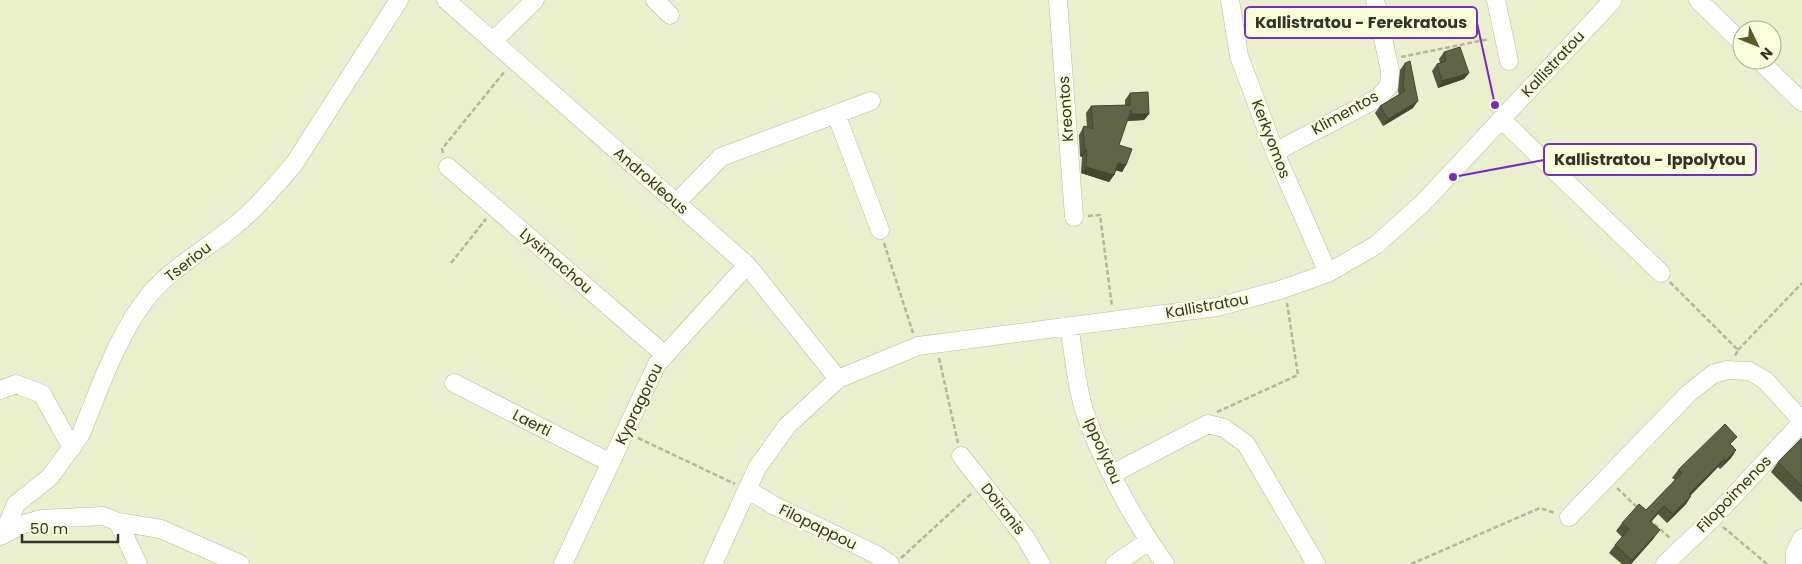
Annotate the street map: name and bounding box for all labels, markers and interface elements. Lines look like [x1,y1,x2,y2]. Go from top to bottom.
callout: Kallistratou - Ferekratous [1245,7,1477,38]
text: Kallistratou - Ferekratous [1255,11,1467,34]
north arrow [1732,20,1782,70]
street label: Kallistratou [1516,26,1589,101]
text: N [1756,43,1777,65]
street label: Kreontos [1053,75,1078,143]
street label: Klimentos [1307,85,1382,140]
street label: Kerkyomos [1247,97,1296,181]
street label: Androkleous [609,142,693,219]
callout: Kallistratou - Ippolytou [1544,144,1756,175]
text: Kallistratou - Ippolytou [1554,148,1746,171]
street label: Lysimachou [515,223,597,298]
street label: Tseriou [160,237,215,286]
street label: Kallistratou [1164,288,1250,323]
street label: Kypragorou [610,360,667,448]
street label: Laerti [509,404,555,441]
street label: Ippolytou [1080,414,1127,487]
street label: Filopoimenos [1691,450,1776,537]
street label: Doiranis [976,478,1030,539]
street label: Filopappou [776,499,861,554]
scale bar [22,512,119,544]
text: 50 m [30,518,68,539]

